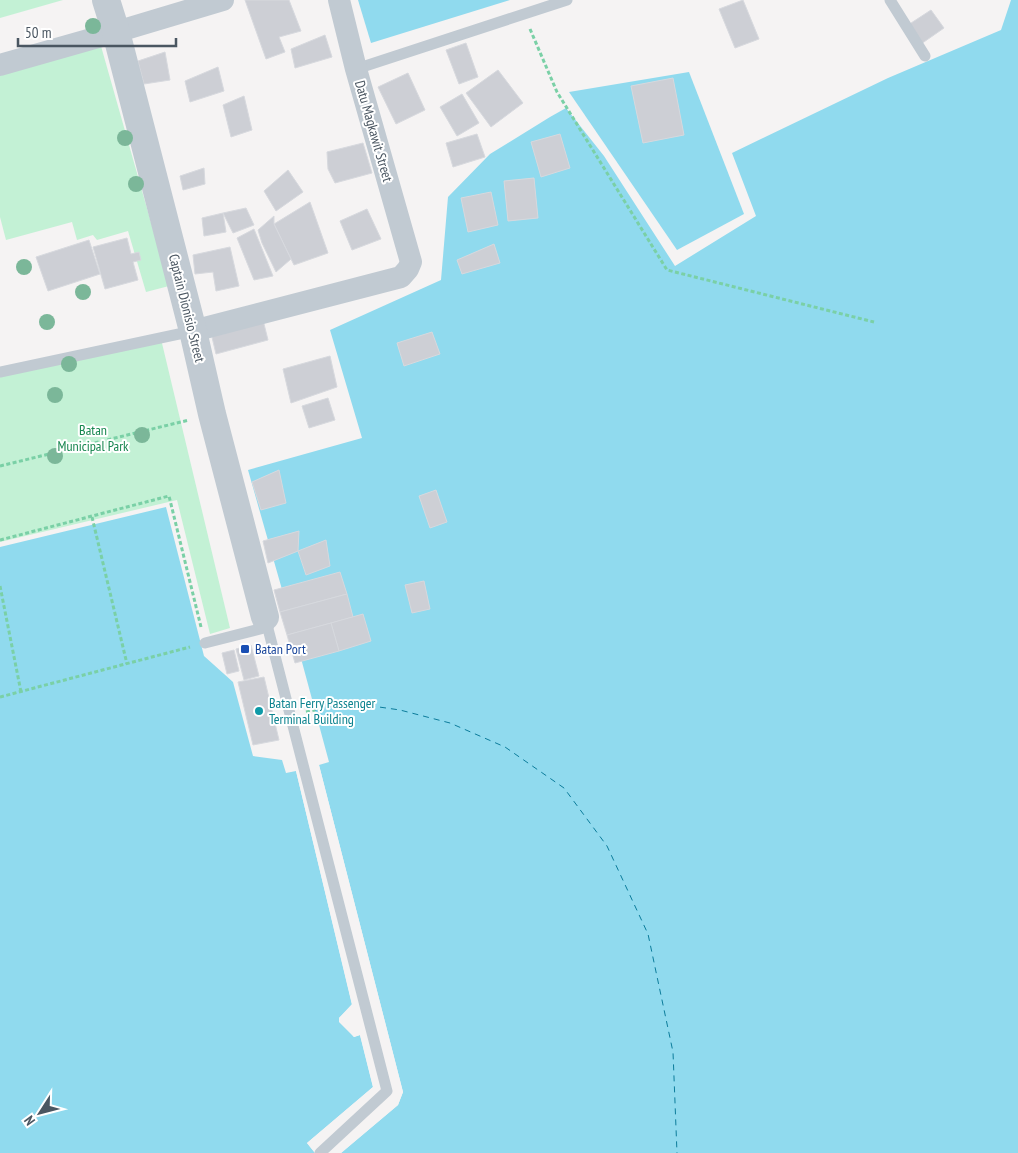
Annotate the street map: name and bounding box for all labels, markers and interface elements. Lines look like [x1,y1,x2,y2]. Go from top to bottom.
scale bar [18,15,175,47]
text: 50 m [25,23,51,42]
street label: Datu Magkawit Street [351,78,397,184]
street label: Captain Dionisio Street [165,252,209,364]
park label: Batan Municipal Park [58,421,129,455]
place label: Batan Port [255,640,306,658]
marker: Batan Port [239,643,251,655]
place label: Batan Ferry Passenger Terminal Building [269,694,376,728]
marker: Batan Ferry Passenger Terminal Building [253,705,265,717]
north arrow [15,1088,65,1138]
text: N [20,1112,39,1129]

